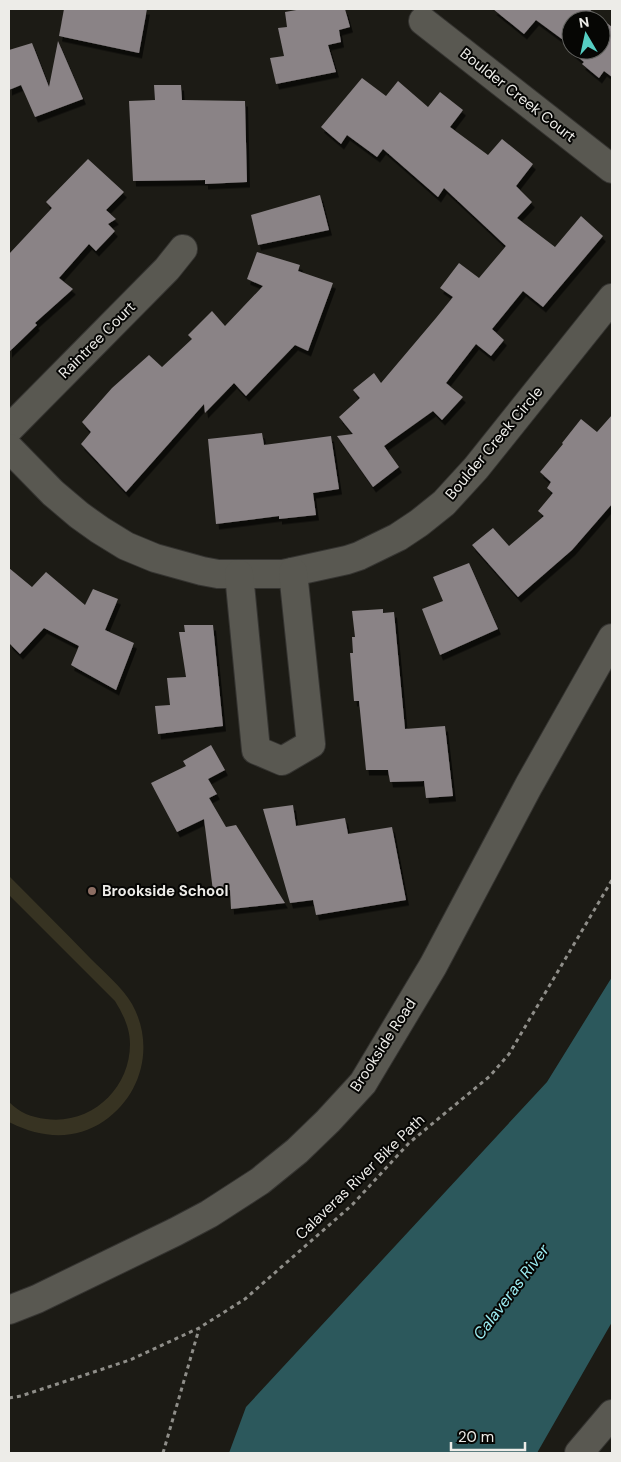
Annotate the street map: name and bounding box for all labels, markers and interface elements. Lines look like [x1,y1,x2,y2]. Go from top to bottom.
north arrow [561,10,611,60]
text: N [578,12,590,32]
street label: Boulder Creek Court [456,44,580,147]
street label: Raintree Court [54,297,140,383]
street label: Boulder Creek Circle [441,382,547,504]
place label: Brookside School [102,881,228,901]
marker: Brookside School [86,885,98,897]
street label: Brookside Road [345,995,421,1095]
street label: Calaveras River Bike Path [291,1110,429,1244]
water label: Calaveras River [468,1239,554,1344]
scale bar [451,1420,525,1452]
text: 20 m [458,1427,494,1447]

